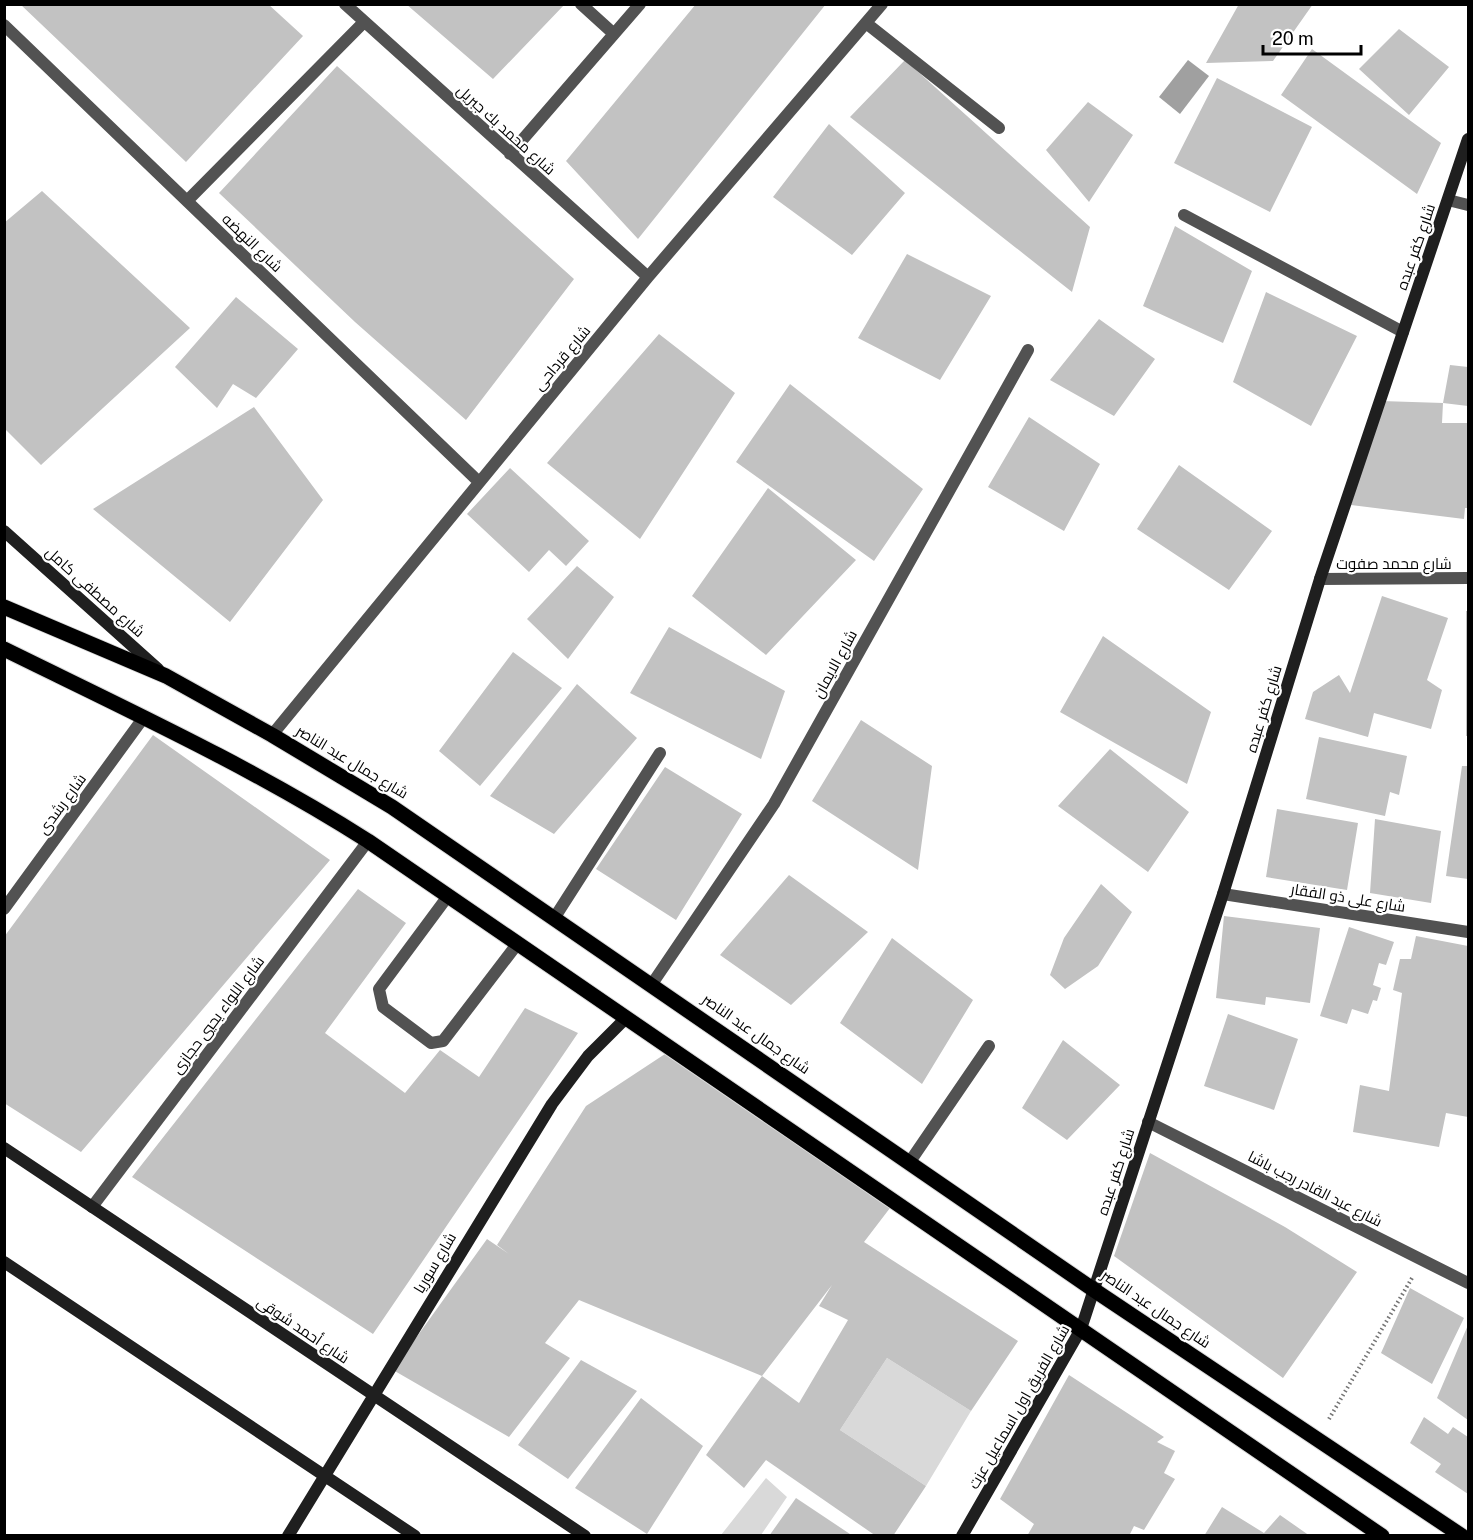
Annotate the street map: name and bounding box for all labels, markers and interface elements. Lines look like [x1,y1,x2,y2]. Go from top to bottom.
scale bar [1263,18,1360,56]
text: 20 m [1272,28,1314,49]
street label: شارع محمد بك جبريل [452,81,559,180]
street label: شارع كفر عبده [1393,202,1441,293]
street label: شارع النهضه [217,210,286,278]
street label: شارع قرداحى [530,322,596,395]
street label: شارع مصطفى كامل [41,543,148,643]
street label: شارع محمد صفوت [1336,555,1452,575]
street label: شارع الايمان [809,627,863,702]
street label: شارع كفر عبده [1242,663,1288,755]
street label: شارع جمال عبد الناصر [291,721,411,804]
street label: شارع رشدى [34,770,92,839]
street label: شارع على ذو الفقار [1288,880,1407,918]
street label: شارع اللواء يحيي حجازى [168,953,270,1079]
street label: شارع جمال عبد الناصر [697,989,813,1080]
street label: شارع كفر عبده [1094,1126,1140,1218]
street label: شارع عبد القادر رجب باشا [1244,1147,1385,1232]
street label: شارع سوريا [410,1229,462,1298]
street label: شارع جمال عبد الناصر [1096,1265,1214,1354]
street label: شارع أحمد شوقى [252,1292,353,1369]
street label: شارع الفريق اول اسماعيل عزت [965,1322,1075,1493]

